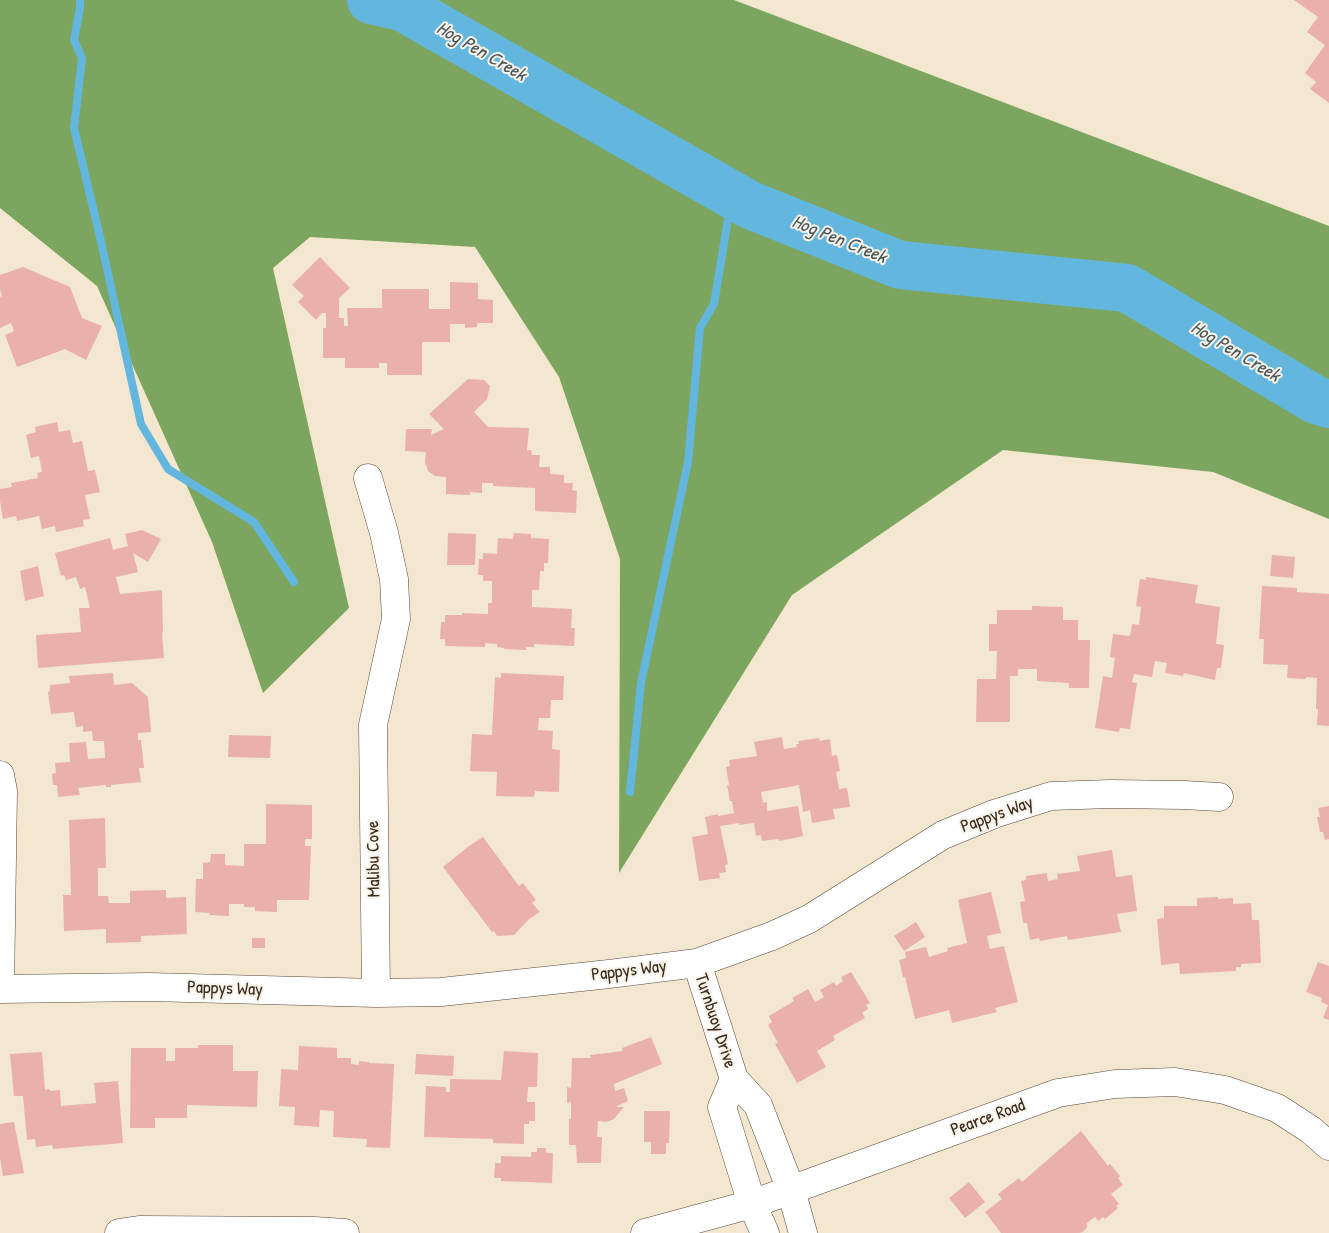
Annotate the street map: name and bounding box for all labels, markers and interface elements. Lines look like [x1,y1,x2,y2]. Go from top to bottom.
water label: Hog Pen Creek [432,17,530,87]
water label: Hog Pen Creek [788,211,890,269]
water label: Hog Pen Creek [1186,317,1284,387]
street label: Pappys Way [958,792,1036,838]
street label: Malibu Cove [363,820,385,898]
street label: Pappys Way [590,956,668,986]
street label: Turnbuoy Drive [690,971,740,1071]
street label: Pappys Way [187,977,263,1001]
street label: Pearce Road [948,1095,1028,1141]

